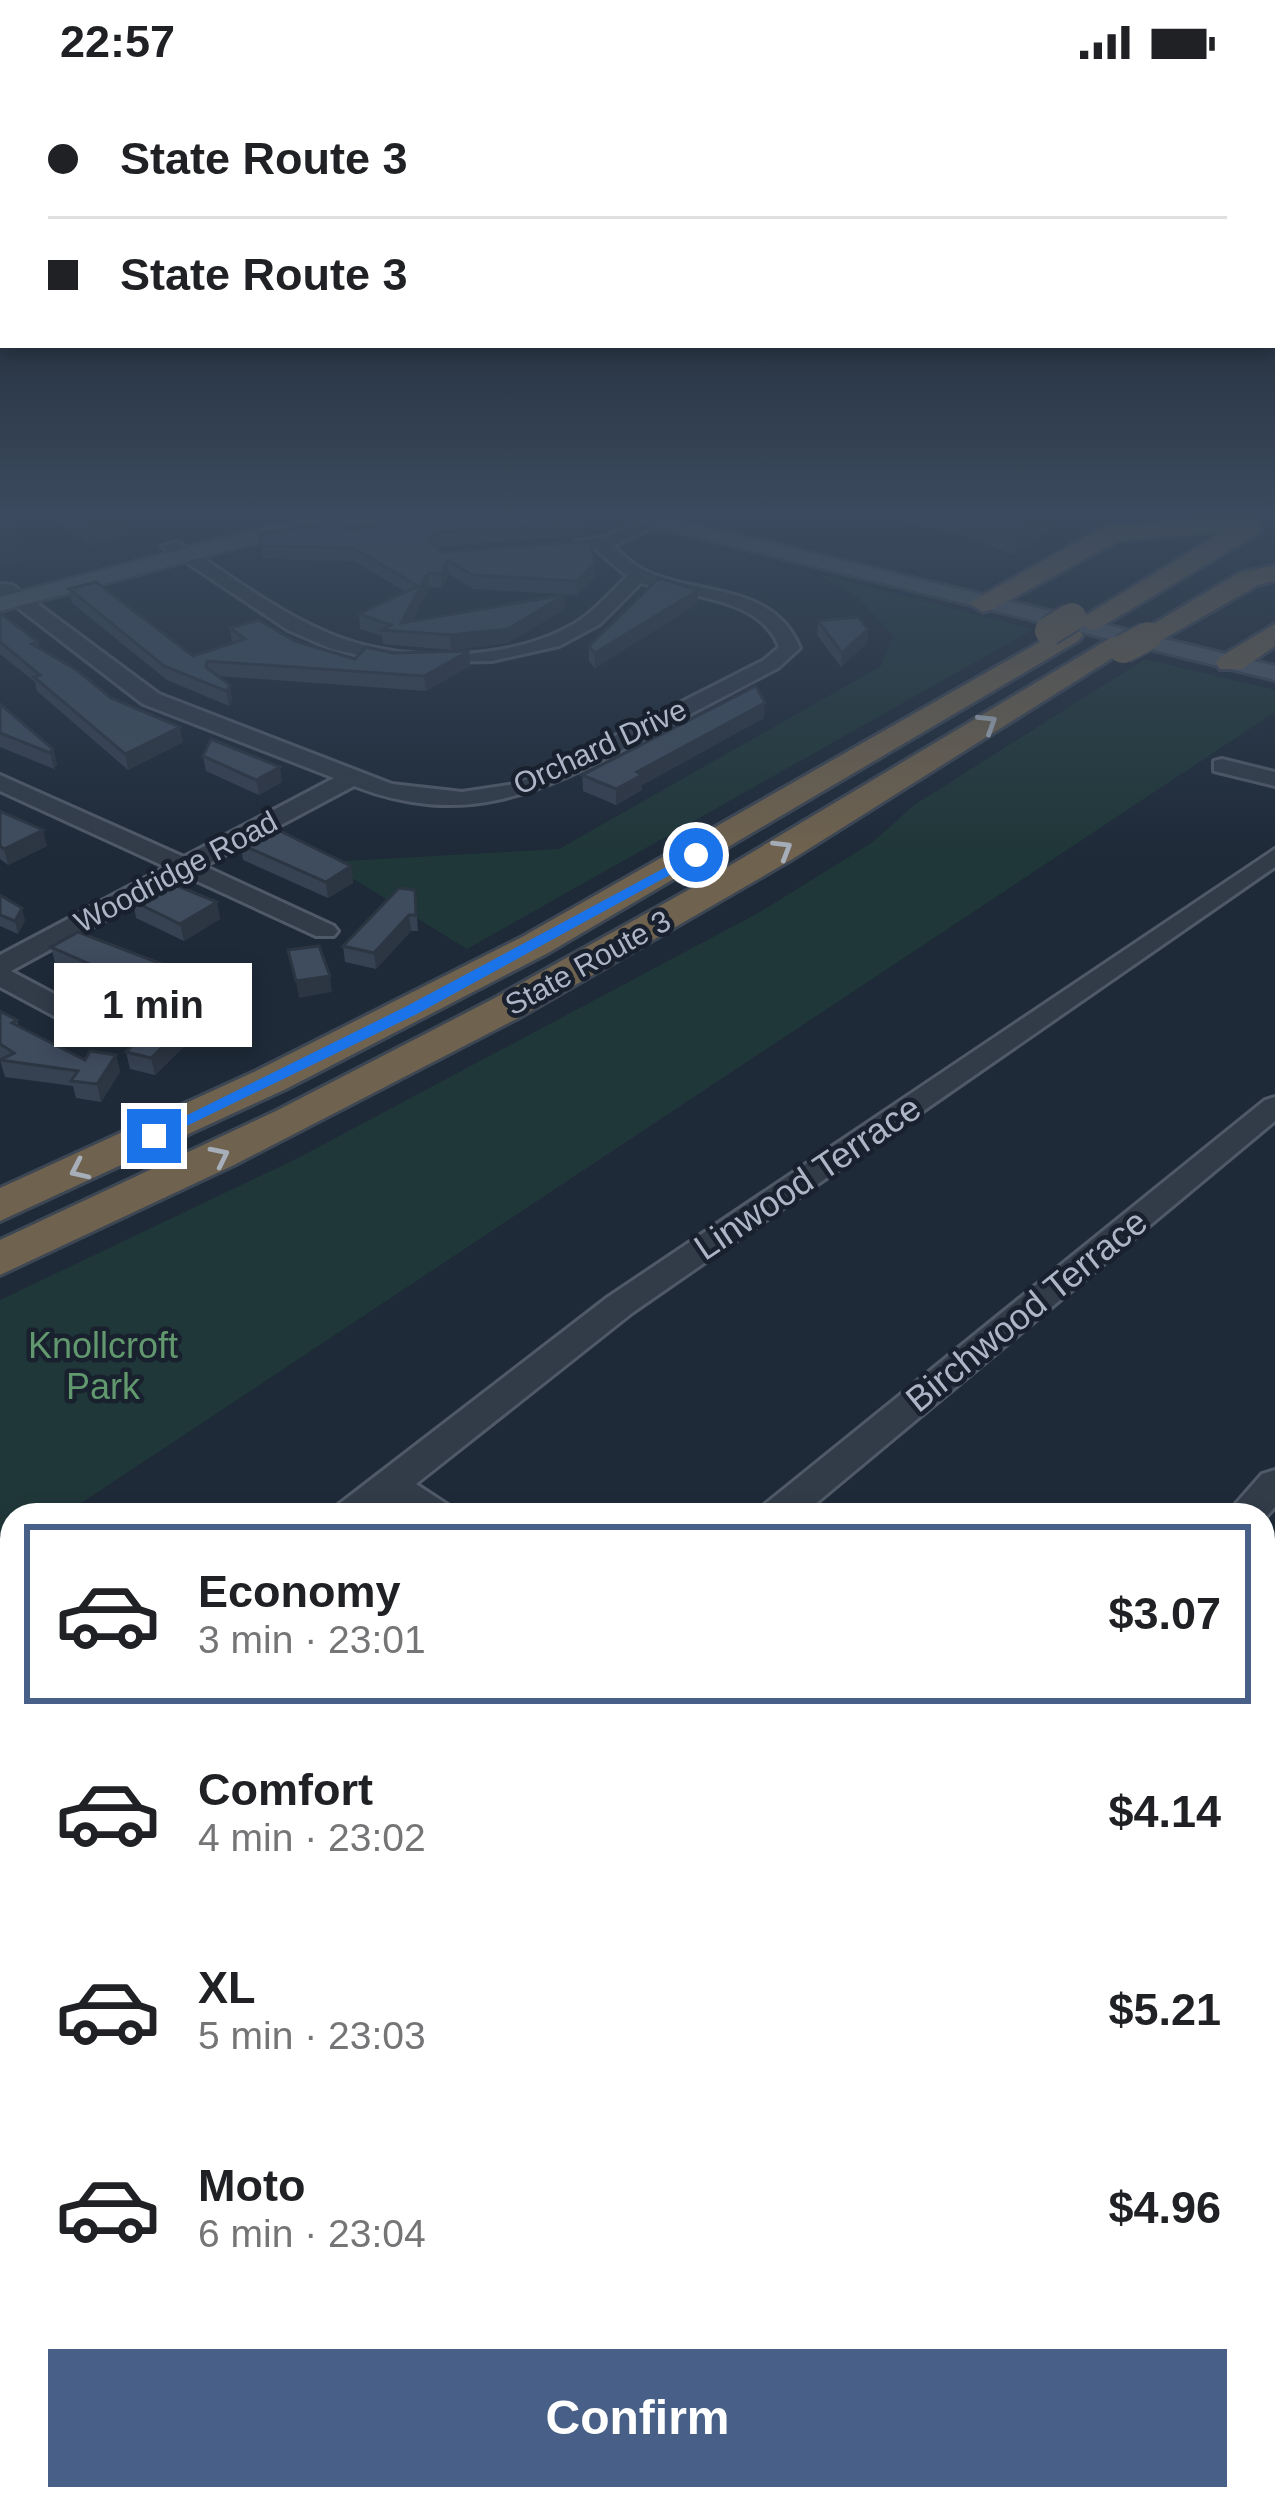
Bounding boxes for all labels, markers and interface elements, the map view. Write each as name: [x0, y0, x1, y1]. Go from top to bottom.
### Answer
text: 22:57: [60, 16, 175, 67]
text: State Route 3: [120, 133, 408, 184]
text: State Route 3: [120, 249, 408, 300]
street label: Orchard Drive: [508, 692, 691, 801]
one-way arrow: [975, 715, 997, 737]
street label: Woodridge Road: [69, 804, 283, 939]
route start: [669, 828, 723, 882]
one-way arrow: [770, 840, 792, 863]
street label: State Route 3: [500, 904, 676, 1021]
callout: 1 min: [55, 962, 253, 1046]
text: 1 min: [102, 983, 204, 1026]
street label: Linwood Terrace: [687, 1087, 928, 1268]
route end: [127, 1109, 181, 1163]
one-way arrow: [208, 1146, 229, 1170]
one-way arrow: [70, 1156, 91, 1179]
street label: Birchwood Terrace: [898, 1201, 1155, 1420]
park label: Knollcroft Park: [28, 1325, 178, 1407]
icon: car: [54, 1560, 162, 1668]
text: Economy: [198, 1566, 401, 1617]
text: $3.07: [1108, 1588, 1221, 1639]
text: 3 min · 23:01: [198, 1618, 426, 1661]
icon: car: [54, 1758, 162, 1866]
text: Comfort: [198, 1764, 373, 1815]
text: $4.14: [1108, 1786, 1221, 1837]
text: 4 min · 23:02: [198, 1816, 426, 1859]
icon: car: [54, 1956, 162, 2064]
text: XL: [198, 1962, 256, 2013]
text: $5.21: [1108, 1984, 1221, 2035]
text: 5 min · 23:03: [198, 2014, 426, 2057]
icon: car: [54, 2154, 162, 2262]
text: Moto: [198, 2160, 305, 2211]
text: $4.96: [1108, 2182, 1221, 2233]
text: 6 min · 23:04: [198, 2212, 426, 2255]
button: Confirm: [48, 2349, 1227, 2487]

